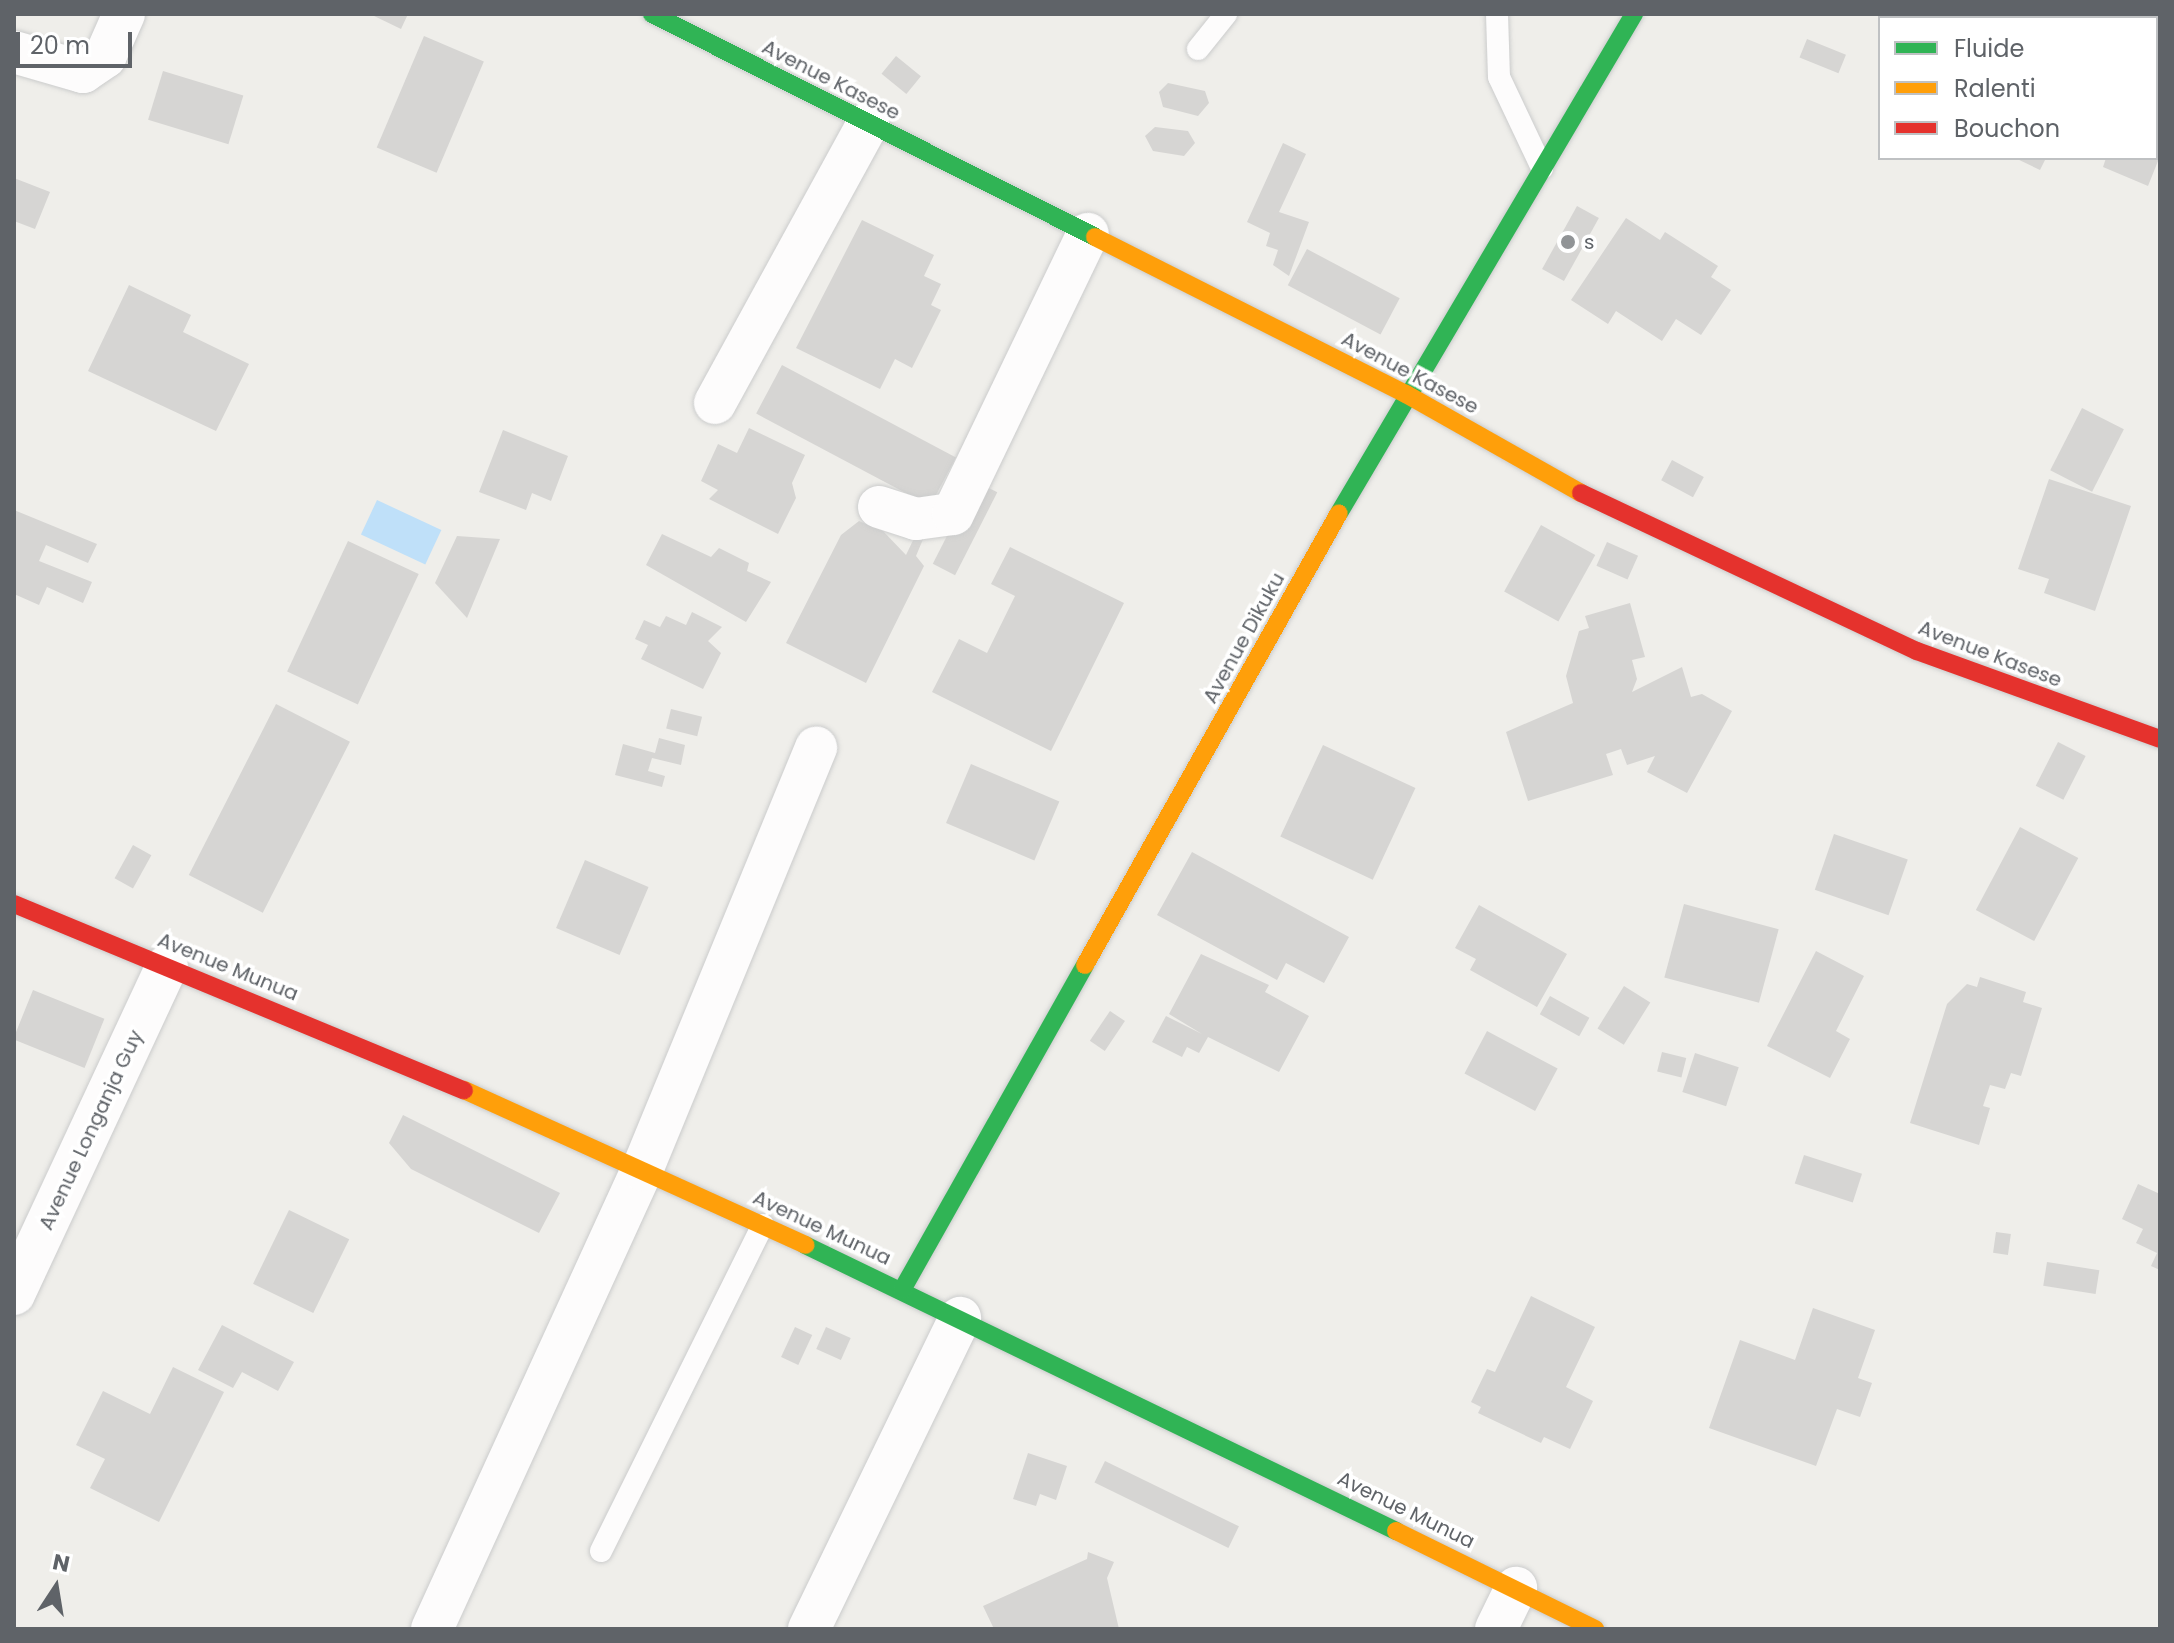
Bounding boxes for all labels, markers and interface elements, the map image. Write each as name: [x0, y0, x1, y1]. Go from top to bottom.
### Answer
scale bar: [20, 16, 136, 66]
legend: [1878, 16, 2158, 160]
text: 20 m: [30, 29, 90, 62]
text: Fluide: [1954, 32, 2024, 65]
street label: Avenue Kasese: [758, 35, 904, 125]
text: Ralenti: [1954, 72, 2036, 105]
text: Bouchon: [1954, 112, 2060, 145]
place label: s: [1584, 230, 1594, 254]
marker: s: [1559, 233, 1577, 251]
street label: Avenue Kasese: [1337, 327, 1483, 419]
street label: Avenue Dikuku: [1198, 568, 1290, 708]
street label: Avenue Kasese: [1915, 616, 2065, 692]
street label: Avenue Munua: [154, 928, 302, 1006]
street label: Avenue Longanja Guy: [34, 1026, 148, 1234]
street label: Avenue Munua: [749, 1186, 895, 1270]
street label: Avenue Munua: [1334, 1466, 1478, 1554]
text: N: [50, 1546, 72, 1580]
north arrow: [16, 1547, 96, 1627]

